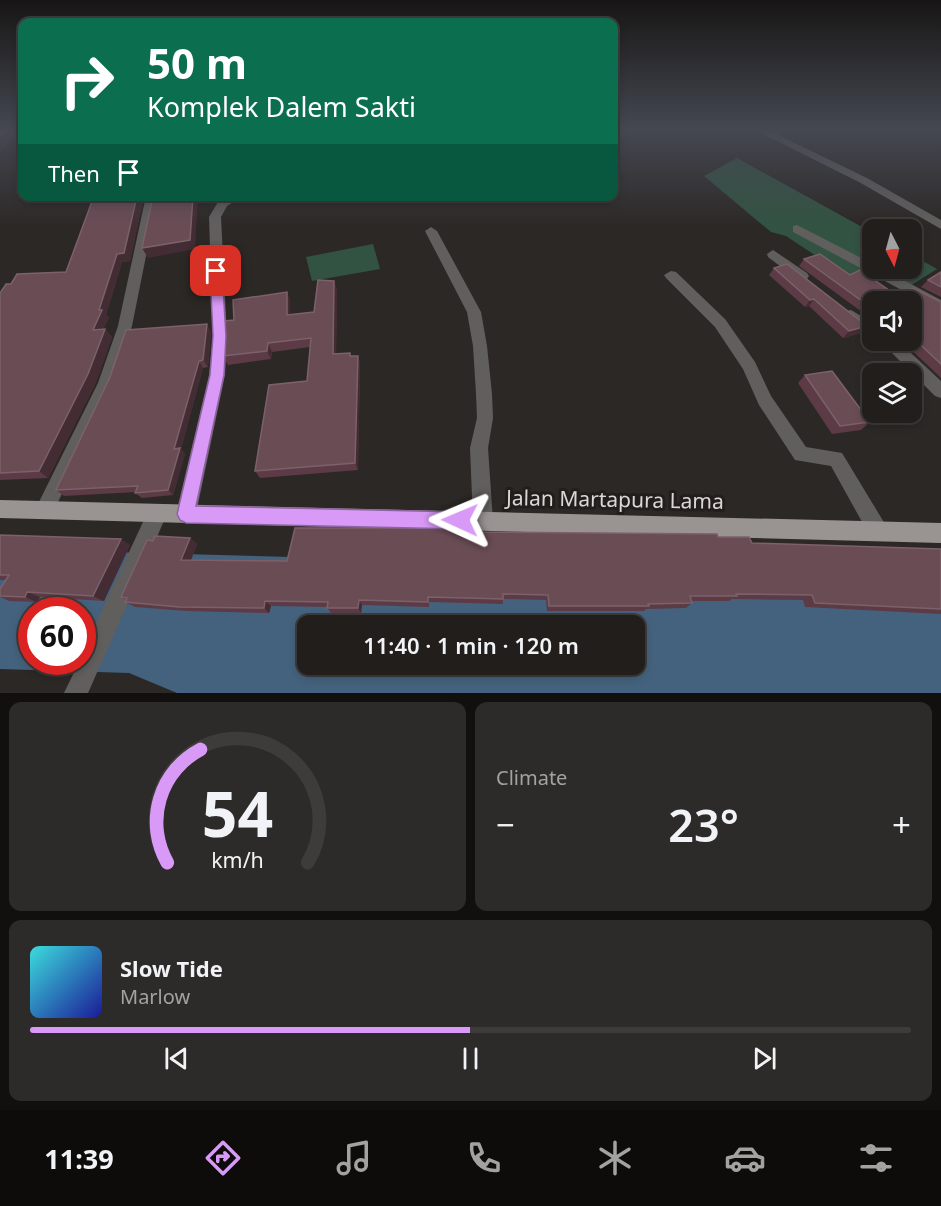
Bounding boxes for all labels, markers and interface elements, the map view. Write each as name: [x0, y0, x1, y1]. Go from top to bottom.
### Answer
text: 50 m: [147, 34, 247, 91]
icon: right: [48, 42, 126, 120]
text: Komplek Dalem Sakti: [147, 88, 416, 125]
icon: arrive: [112, 156, 145, 189]
text: Then: [48, 158, 100, 188]
north arrow: [862, 219, 922, 279]
map controls: [862, 219, 922, 423]
pin: [190, 245, 241, 296]
icon: arrive: [199, 254, 232, 287]
button: sound: [862, 291, 922, 351]
button: layers: [862, 363, 922, 423]
street label: Jalan Martapura Lama: [504, 483, 724, 515]
position arrow: [428, 488, 492, 552]
speed limit sign: 60: [18, 597, 96, 675]
text: 11:40 · 1 min · 120 m: [363, 630, 579, 660]
text: Climate: [496, 764, 567, 791]
text: 54: [202, 770, 273, 855]
text: 23°: [668, 794, 739, 855]
text: −: [496, 802, 515, 847]
text: +: [892, 802, 911, 847]
text: km/h: [211, 846, 264, 875]
text: Slow Tide: [120, 953, 223, 983]
text: Marlow: [120, 983, 190, 1010]
icon: previous: [160, 1042, 193, 1075]
icon: pause: [454, 1042, 487, 1075]
icon: next: [748, 1042, 781, 1075]
icon: directions: [202, 1137, 244, 1179]
icon: music: [333, 1137, 375, 1179]
icon: phone: [463, 1137, 505, 1179]
icon: climate: [594, 1137, 636, 1179]
icon: car: [724, 1137, 766, 1179]
icon: filters: [855, 1137, 897, 1179]
text: 11:39: [44, 1140, 114, 1177]

